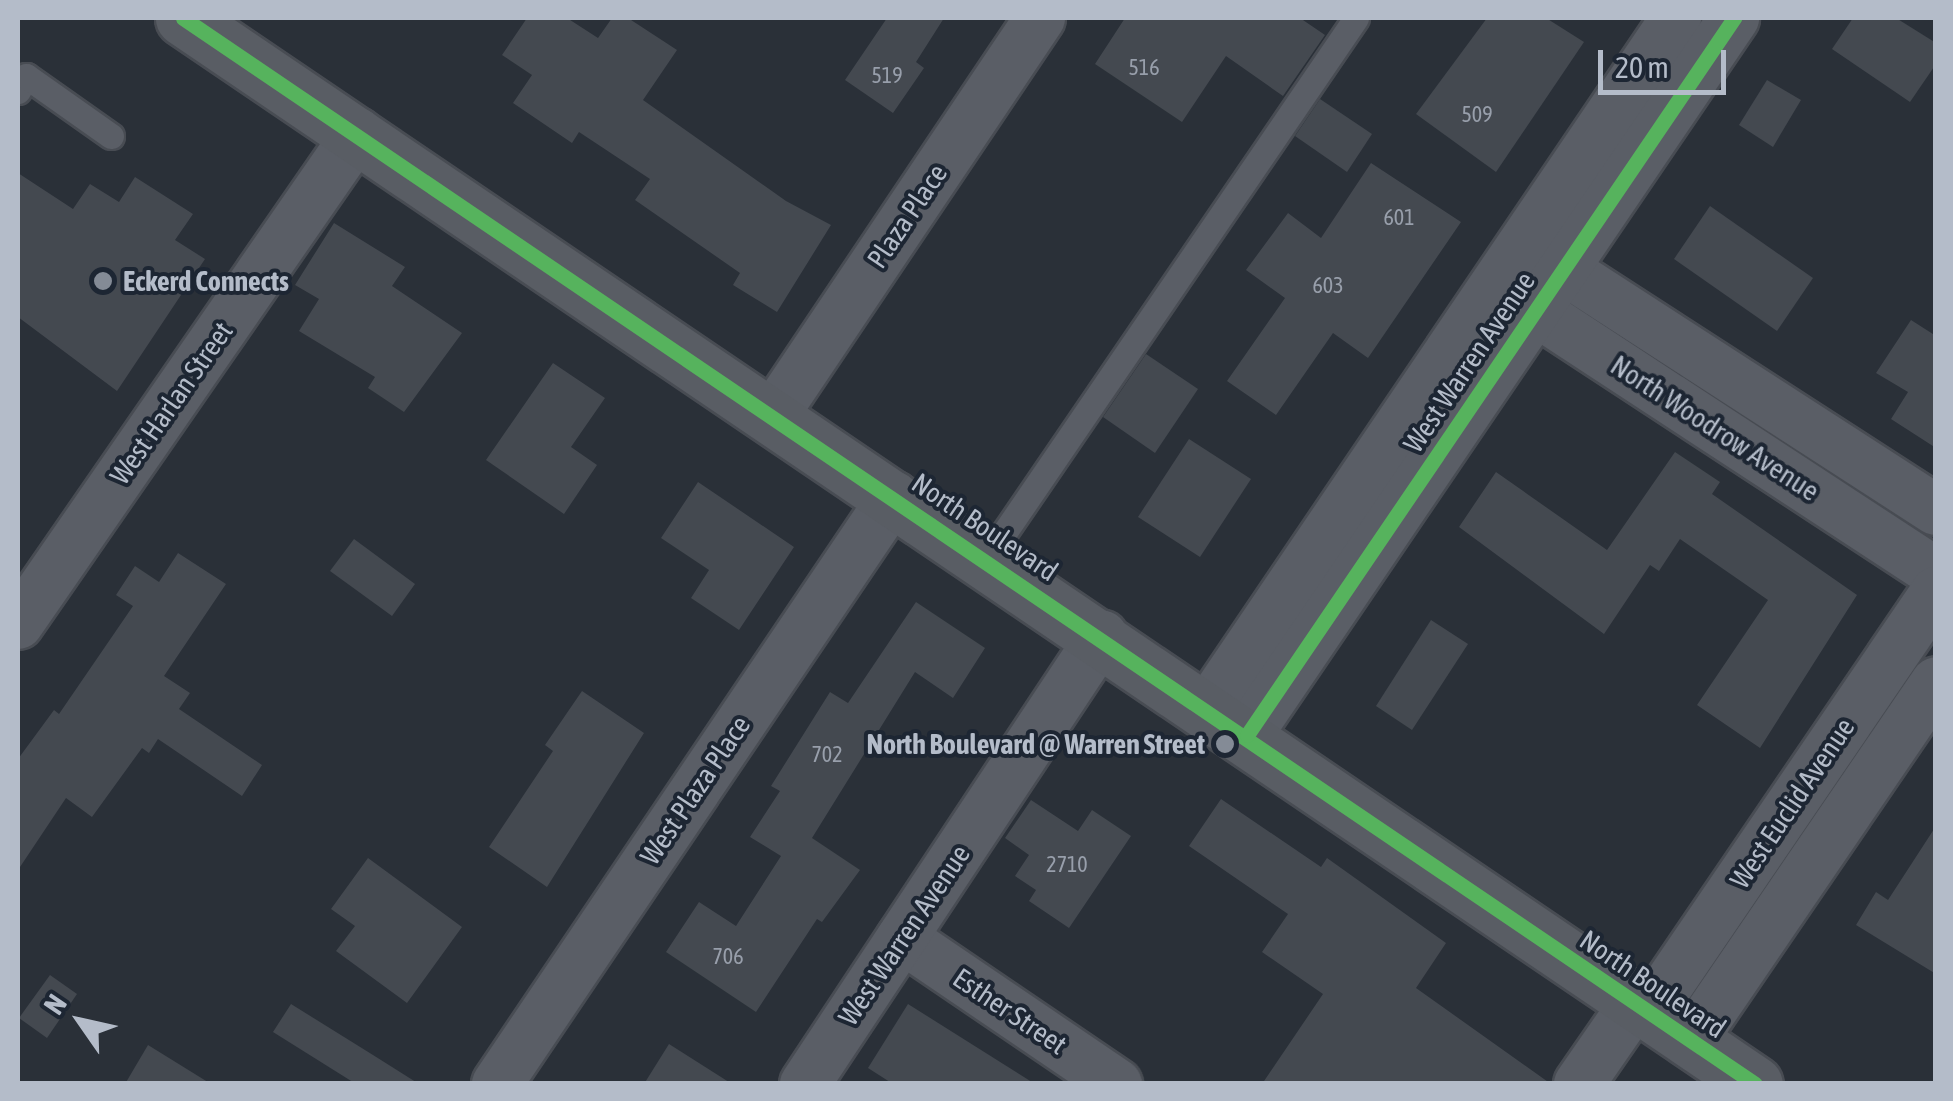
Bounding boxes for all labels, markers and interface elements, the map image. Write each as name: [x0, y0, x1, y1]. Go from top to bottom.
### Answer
scale bar: [1603, 30, 1730, 92]
text: 20 m: [1615, 50, 1669, 84]
house number: 516: [1128, 55, 1160, 81]
house number: 519: [871, 63, 903, 89]
house number: 509: [1461, 102, 1493, 128]
street label: Plaza Place: [860, 158, 954, 274]
house number: 601: [1383, 205, 1415, 231]
place label: Eckerd Connects: [123, 264, 289, 298]
street label: West Warren Avenue: [1396, 265, 1542, 459]
marker: Eckerd Connects: [92, 270, 114, 292]
house number: 603: [1312, 273, 1344, 299]
street label: West Harlan Street: [103, 315, 239, 491]
street label: North Woodrow Avenue: [1605, 348, 1825, 508]
street label: North Boulevard: [906, 466, 1064, 588]
street label: West Plaza Place: [633, 709, 757, 871]
street label: West Euclid Avenue: [1723, 711, 1861, 895]
place label: North Boulevard @ Warren Street: [866, 727, 1205, 761]
marker: North Boulevard @ Warren Street: [1214, 733, 1236, 755]
house number: 702: [811, 742, 843, 768]
street label: West Warren Avenue: [831, 838, 977, 1032]
house number: 2710: [1046, 852, 1088, 878]
street label: North Boulevard: [1574, 923, 1732, 1045]
house number: 706: [712, 944, 744, 970]
street label: Esther Street: [947, 961, 1073, 1061]
north arrow: [30, 971, 130, 1071]
text: N: [37, 988, 73, 1020]

